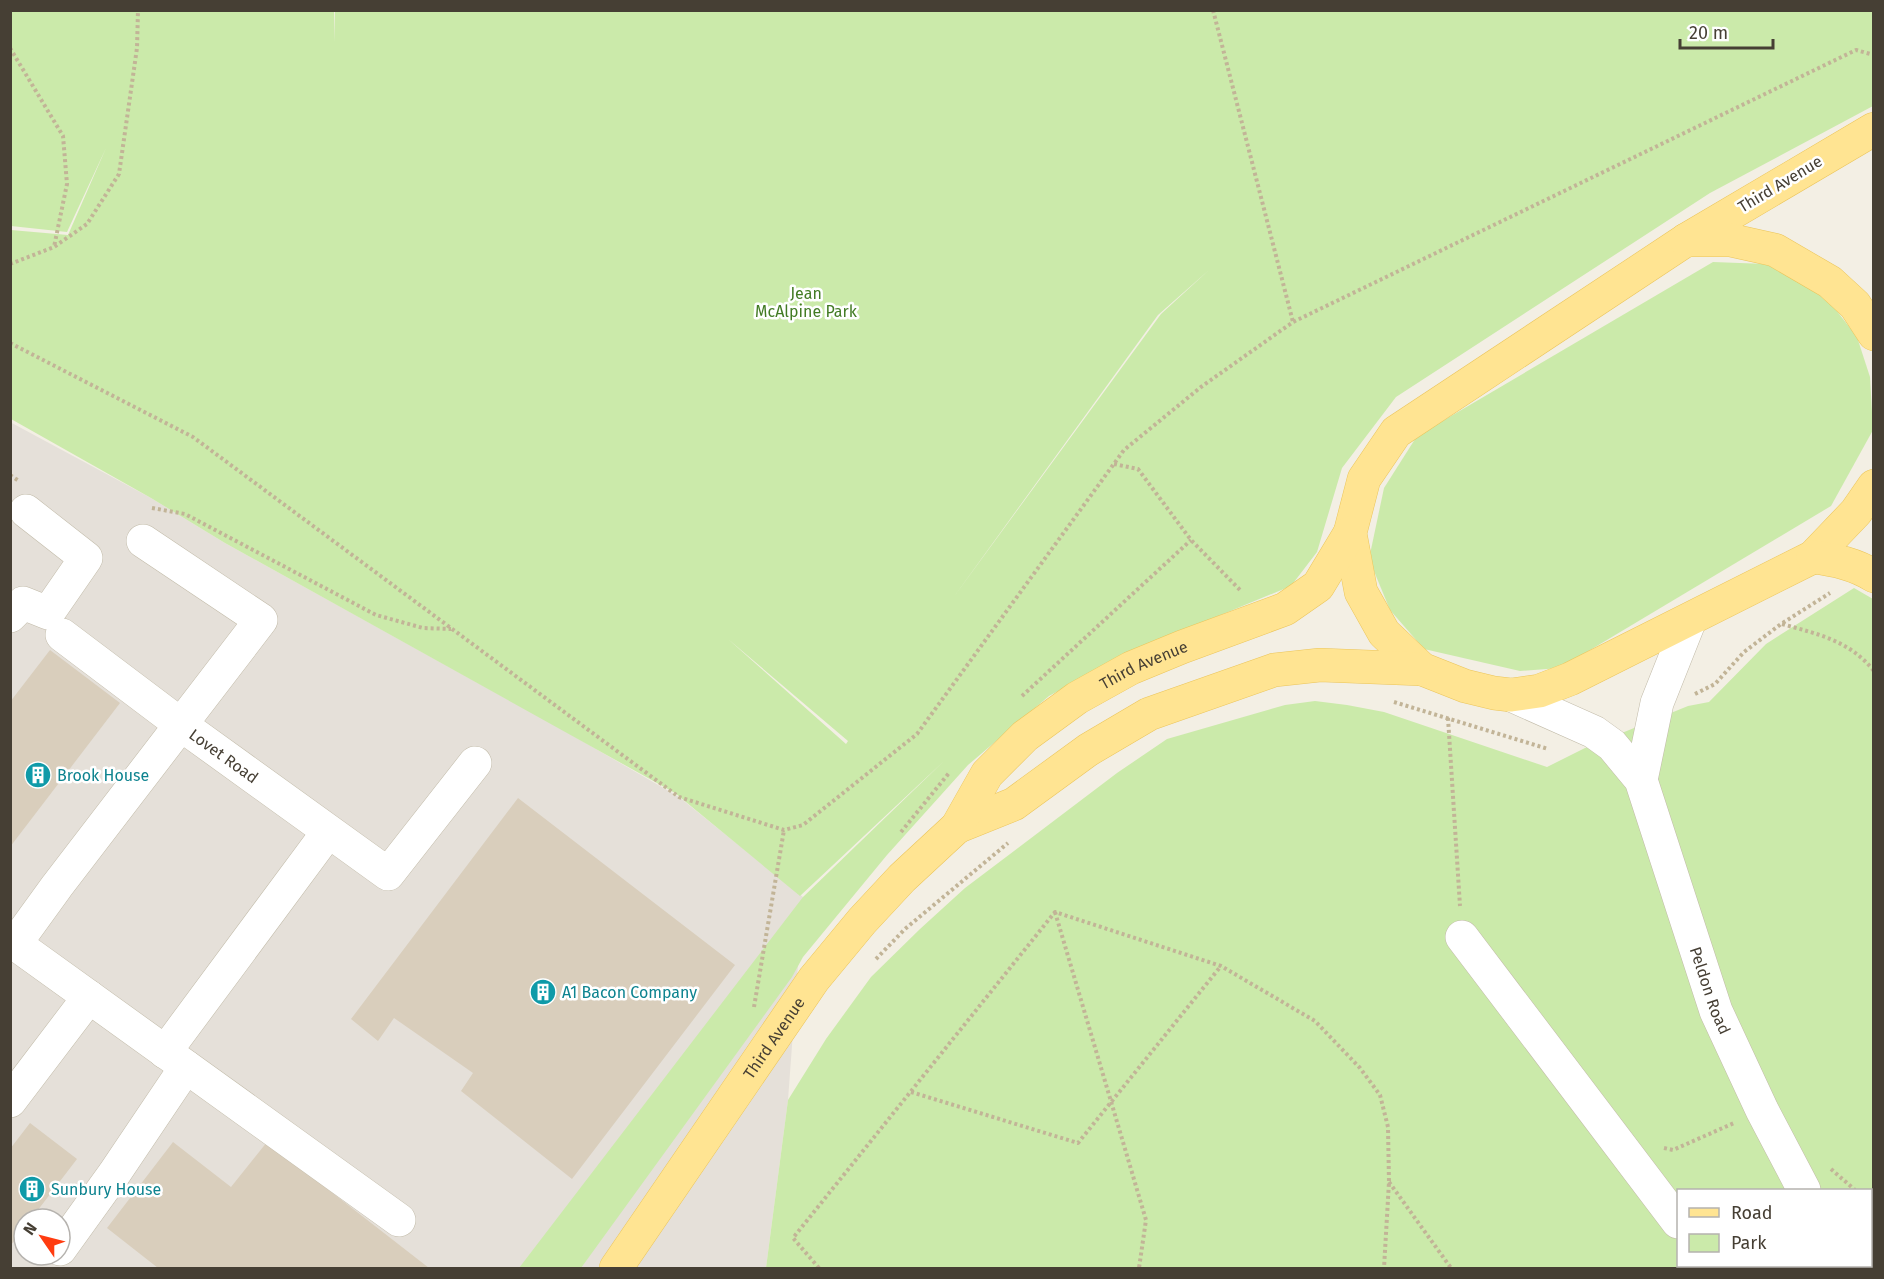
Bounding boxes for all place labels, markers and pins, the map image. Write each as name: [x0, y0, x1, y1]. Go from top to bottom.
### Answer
building icon: Brook House: [23, 760, 53, 790]
place label: Brook House: [57, 766, 149, 785]
building icon: A1 Bacon Company: [528, 977, 558, 1007]
place label: A1 Bacon Company: [562, 983, 697, 1002]
building icon: Sunbury House: [17, 1174, 47, 1204]
place label: Sunbury House: [51, 1180, 161, 1199]

